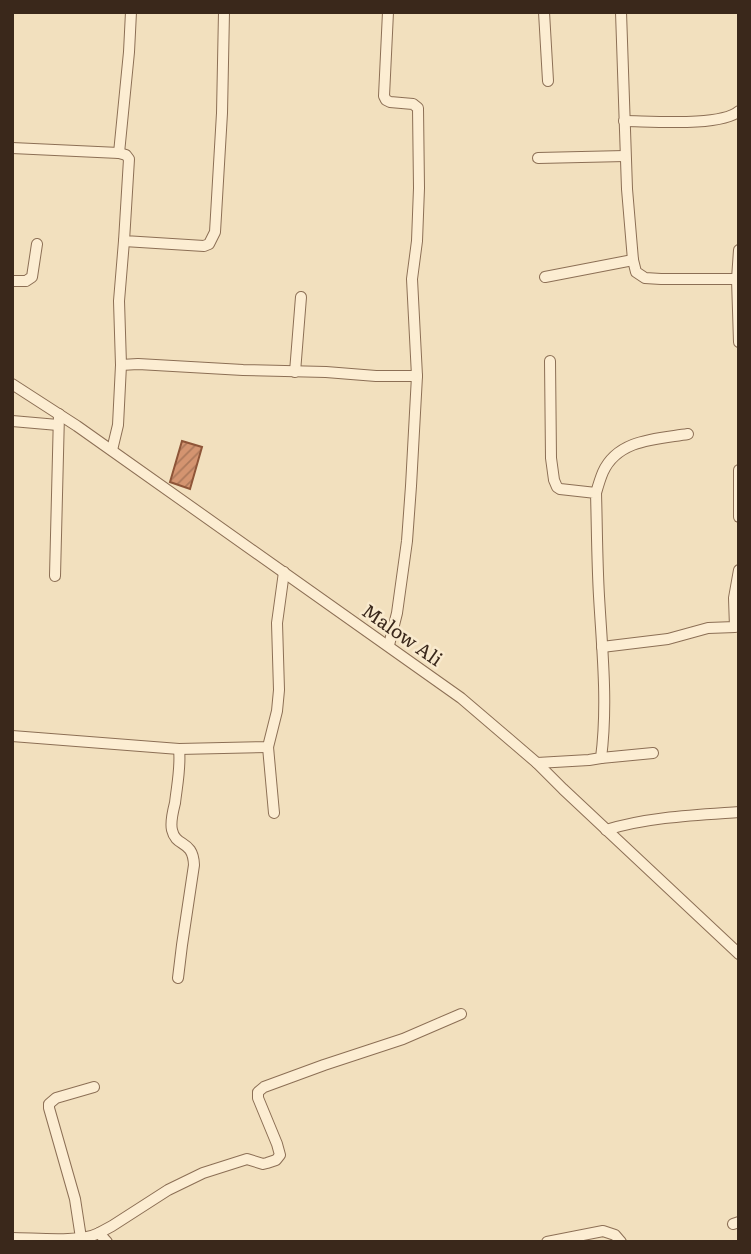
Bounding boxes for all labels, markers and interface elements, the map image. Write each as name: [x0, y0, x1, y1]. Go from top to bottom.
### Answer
street label: Malow Ali: [357, 596, 449, 672]

